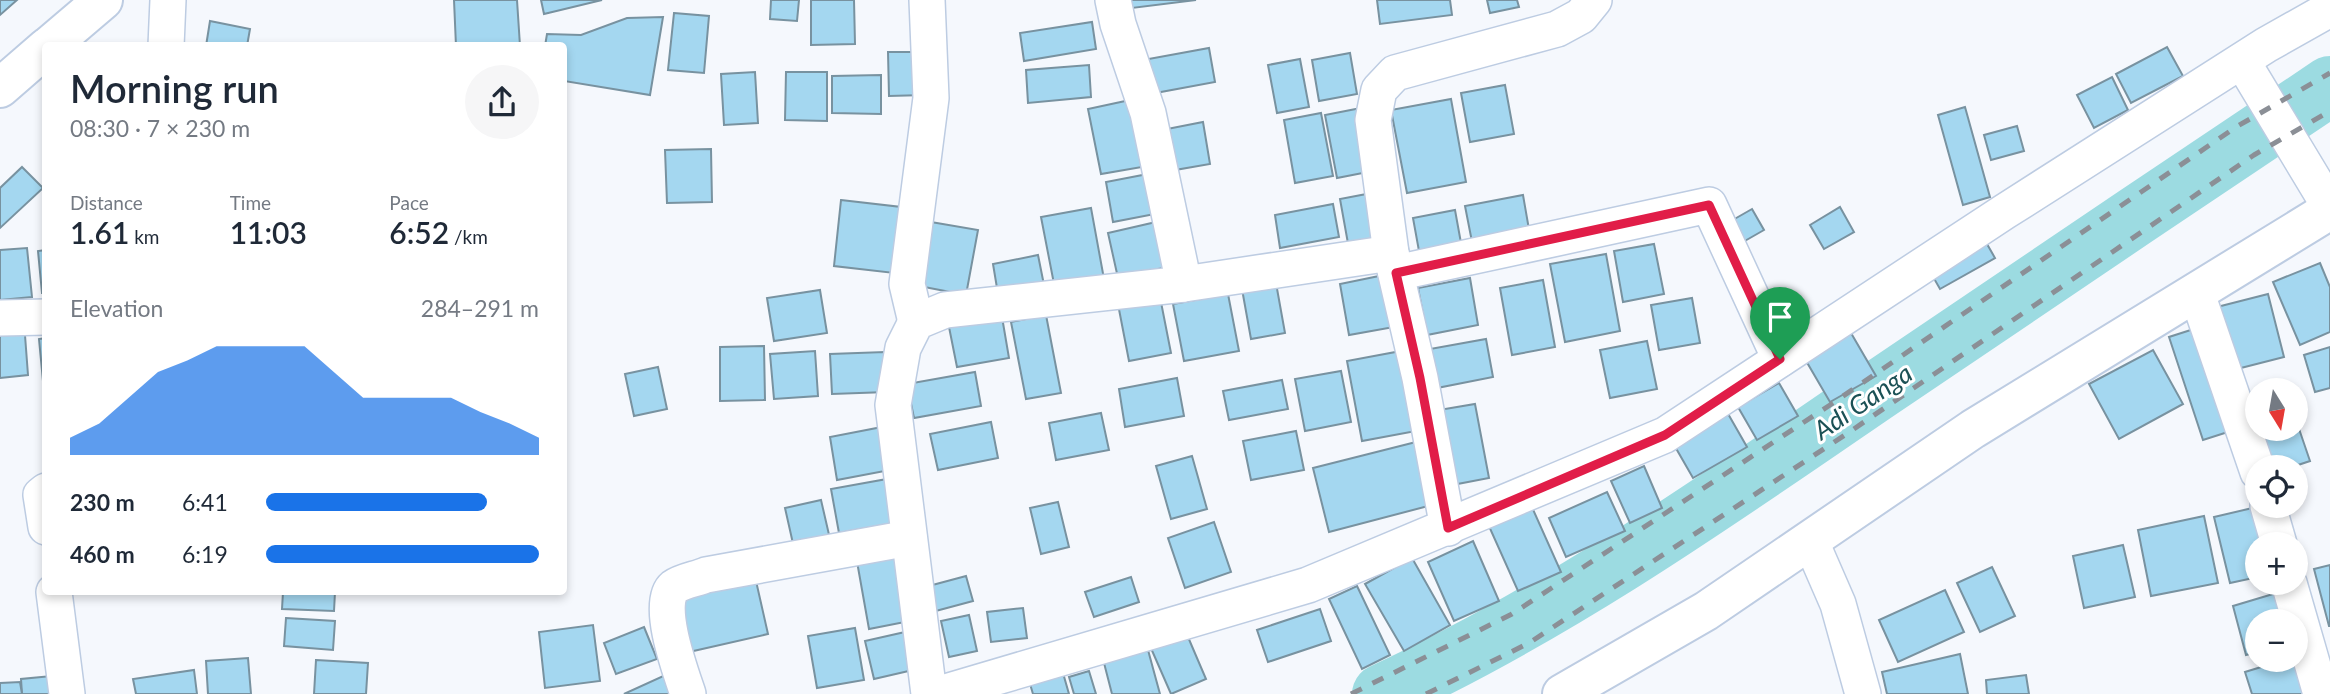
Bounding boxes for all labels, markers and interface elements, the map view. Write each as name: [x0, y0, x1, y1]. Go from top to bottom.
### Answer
text: Morning run: [70, 65, 279, 111]
button: share: [465, 65, 539, 139]
text: 08:30 · 7 × 230 m: [70, 114, 250, 142]
text: Distance: [70, 191, 143, 214]
text: Time: [230, 191, 271, 214]
text: Pace: [389, 191, 429, 214]
text: 1.61: [70, 214, 129, 250]
text: 11:03: [230, 214, 307, 250]
text: 6:52: [389, 214, 449, 250]
text: km: [129, 225, 159, 248]
text: /km: [449, 225, 488, 248]
pin: [1750, 287, 1810, 359]
text: Elevation: [70, 294, 163, 322]
text: 284–291 m: [421, 294, 539, 322]
icon: arrive: [1761, 298, 1799, 336]
water label: Adi Ganga: [1806, 357, 1918, 446]
north arrow: [2245, 378, 2308, 441]
map controls: [2245, 378, 2308, 672]
button: locate: [2245, 455, 2308, 518]
text: 230 m: [70, 488, 135, 516]
text: 6:41: [182, 488, 228, 516]
button: +: [2245, 532, 2308, 595]
text: 460 m: [70, 540, 135, 568]
text: 6:19: [182, 540, 228, 568]
button: −: [2245, 609, 2308, 672]

